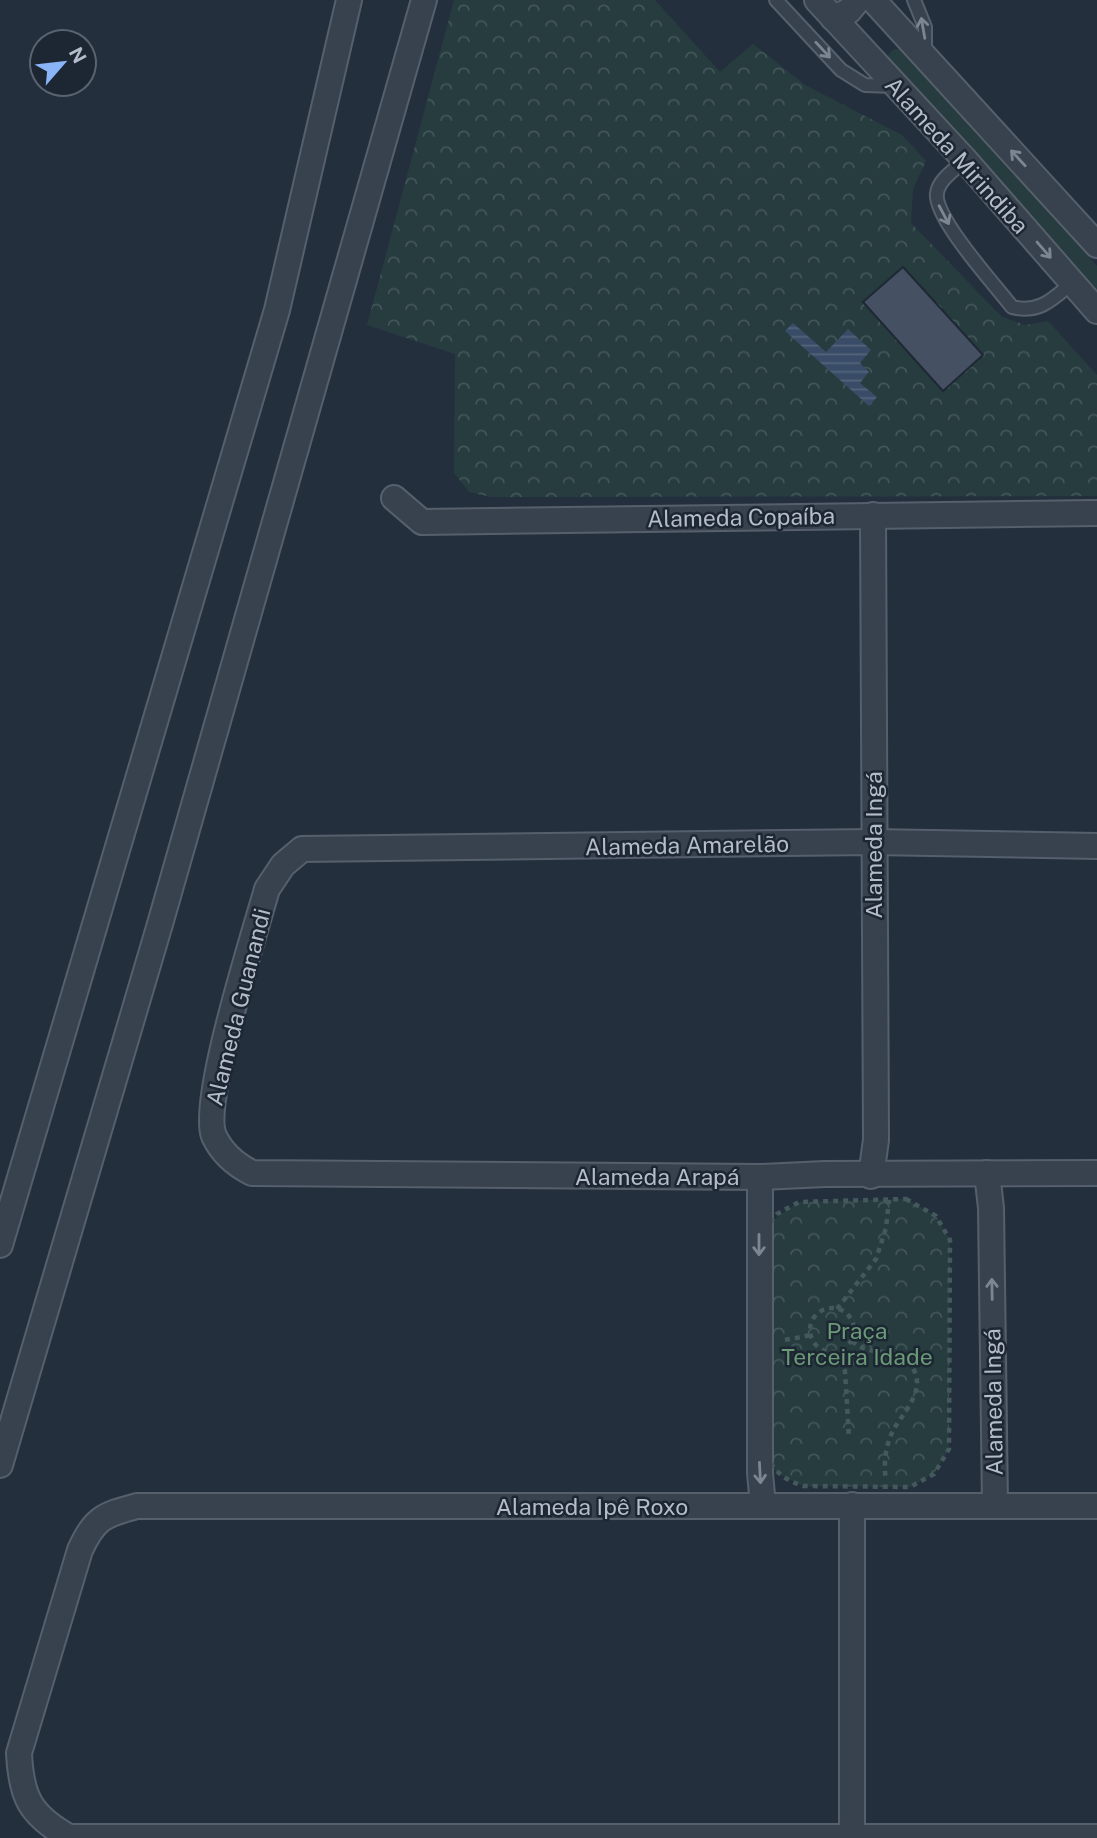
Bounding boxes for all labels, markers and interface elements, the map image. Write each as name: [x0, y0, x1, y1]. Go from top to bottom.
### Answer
one-way arrow: [916, 18, 929, 40]
north arrow: [28, 28, 98, 98]
one-way arrow: [815, 41, 831, 59]
text: N: [65, 43, 91, 67]
street label: Alameda Mirindiba: [880, 71, 1034, 239]
one-way arrow: [1009, 150, 1026, 167]
one-way arrow: [938, 204, 951, 225]
one-way arrow: [1036, 241, 1052, 259]
street label: Alameda Copaíba: [647, 502, 835, 532]
street label: Alameda Ingá: [860, 771, 887, 919]
street label: Alameda Amarelão: [585, 830, 789, 860]
street label: Alameda Guanandi: [200, 905, 276, 1109]
street label: Alameda Arapá: [575, 1163, 739, 1190]
one-way arrow: [752, 1234, 766, 1257]
one-way arrow: [985, 1278, 998, 1301]
park label: Praça Terceira Idade: [781, 1317, 933, 1370]
street label: Alameda Ingá: [978, 1328, 1008, 1476]
one-way arrow: [754, 1461, 767, 1484]
street label: Alameda Ipê Roxo: [496, 1493, 688, 1520]

